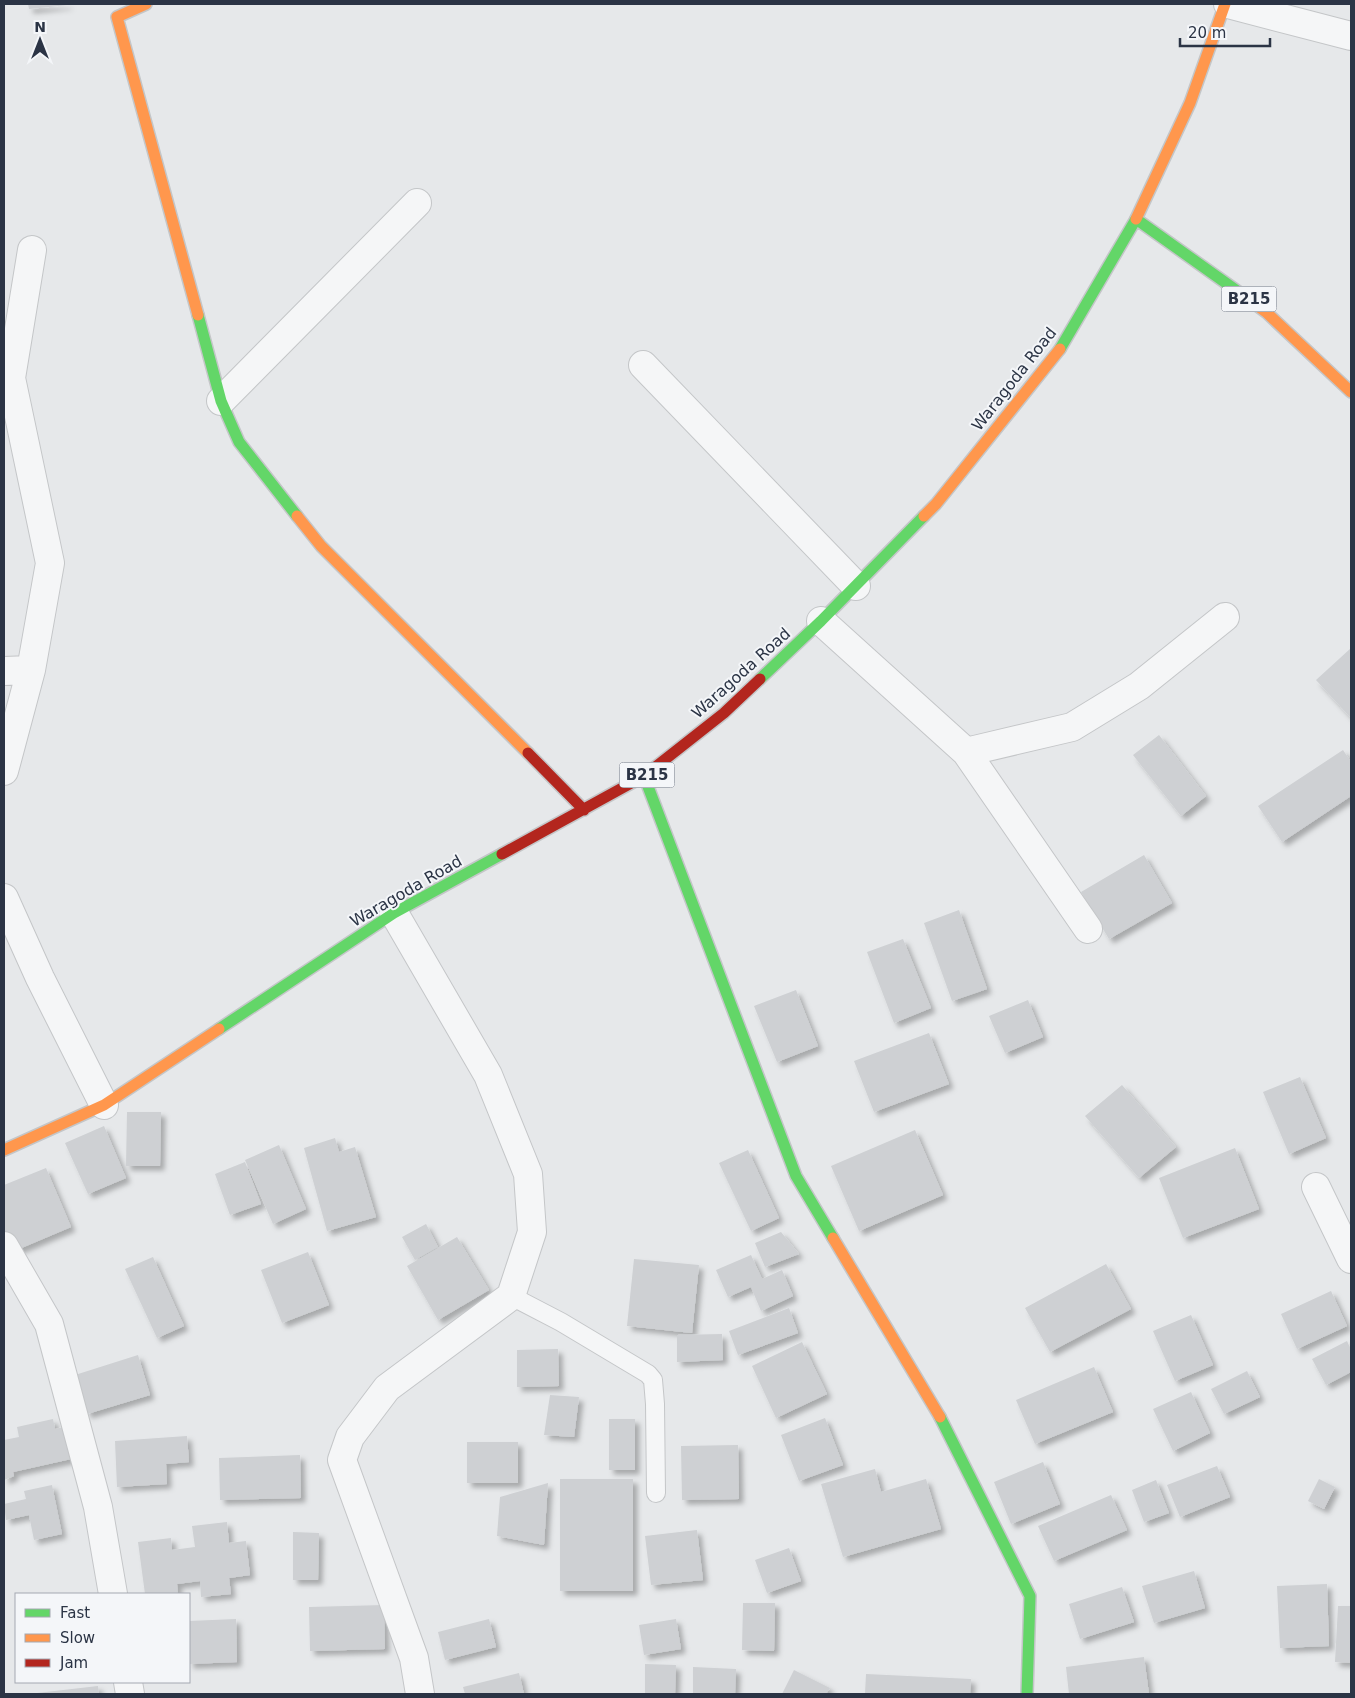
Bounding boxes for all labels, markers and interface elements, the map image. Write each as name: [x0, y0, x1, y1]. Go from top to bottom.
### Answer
north arrow: [15, 15, 65, 65]
scale bar: [1180, 15, 1270, 47]
text: N: [34, 19, 46, 35]
text: 20 m: [1188, 24, 1226, 42]
road number: B215: [1222, 286, 1276, 312]
street label: Waragoda Road: [968, 323, 1060, 435]
street label: Waragoda Road: [688, 624, 794, 722]
road number: B215: [620, 762, 674, 788]
street label: Waragoda Road: [347, 851, 465, 931]
legend: [15, 1593, 190, 1683]
text: Fast: [60, 1604, 90, 1622]
text: Slow: [60, 1629, 95, 1647]
text: Jam: [59, 1654, 88, 1672]

